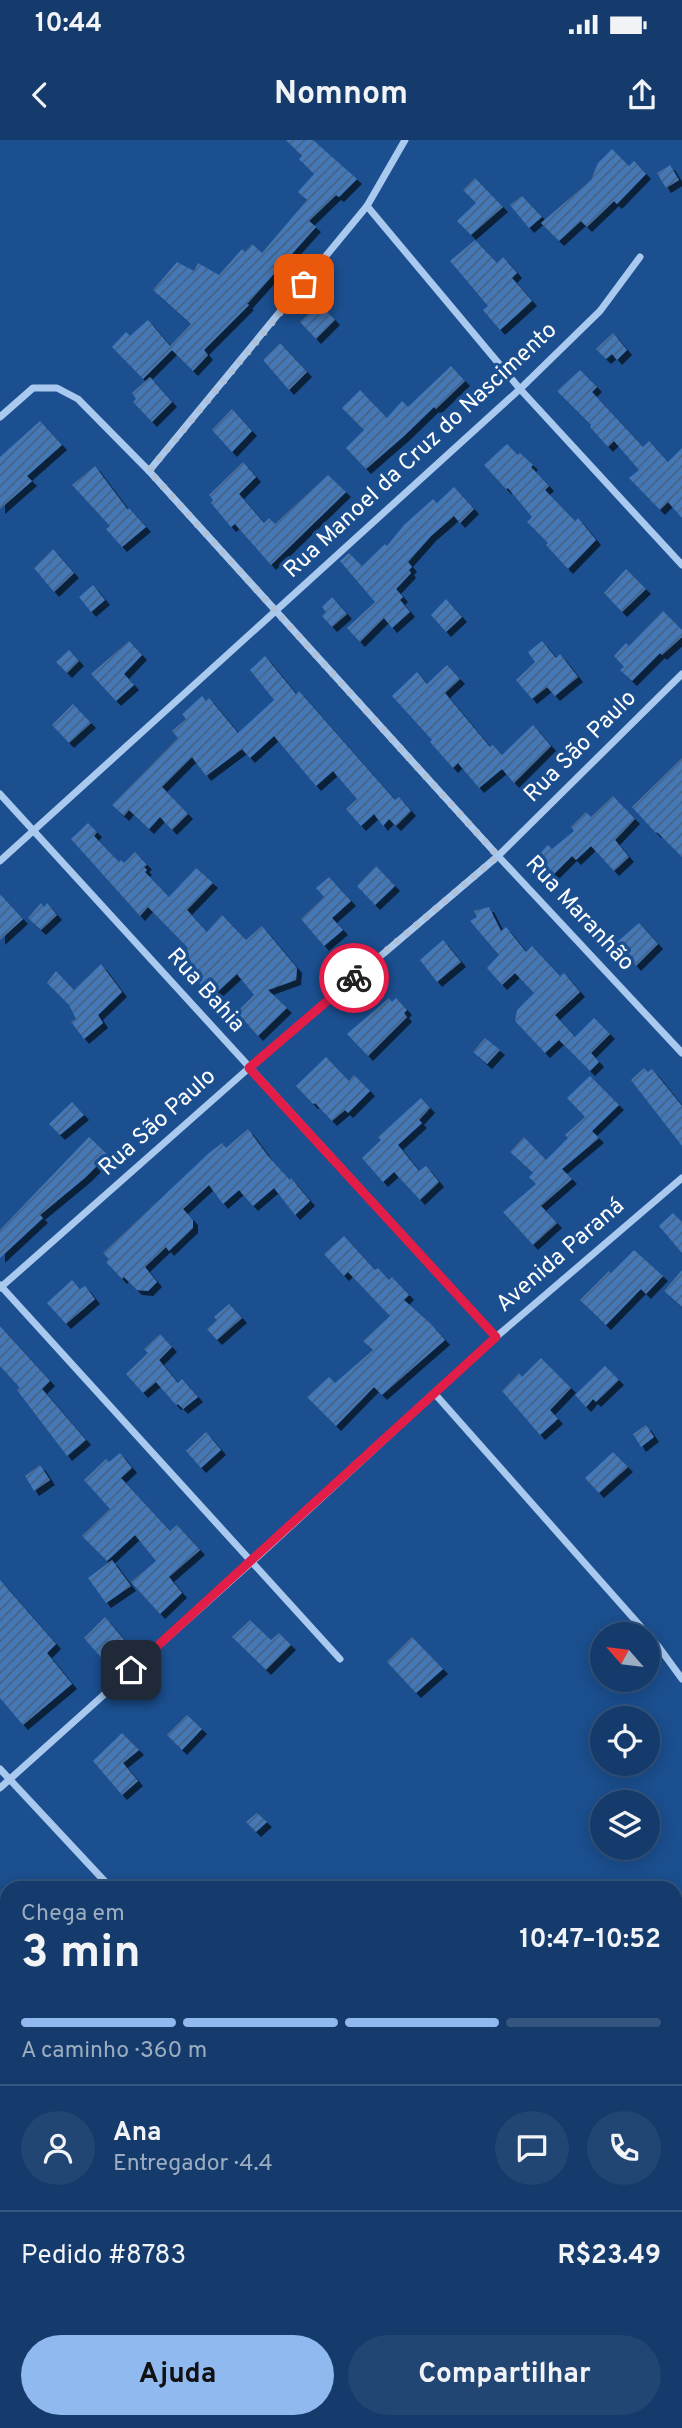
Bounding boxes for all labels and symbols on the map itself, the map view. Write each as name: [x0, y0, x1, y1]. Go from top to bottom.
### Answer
pin: [274, 254, 334, 314]
street label: Rua Manoel da Cruz do Nascimento: [278, 317, 564, 585]
street label: Rua São Paulo: [519, 685, 643, 809]
street label: Rua Maranhão: [518, 850, 640, 978]
street label: Rua Bahia: [159, 943, 251, 1039]
courier: [319, 943, 389, 1013]
street label: Rua São Paulo: [93, 1063, 223, 1183]
street label: Avenida Paraná: [491, 1192, 631, 1320]
north arrow: [590, 1622, 660, 1692]
pin: [101, 1640, 161, 1700]

